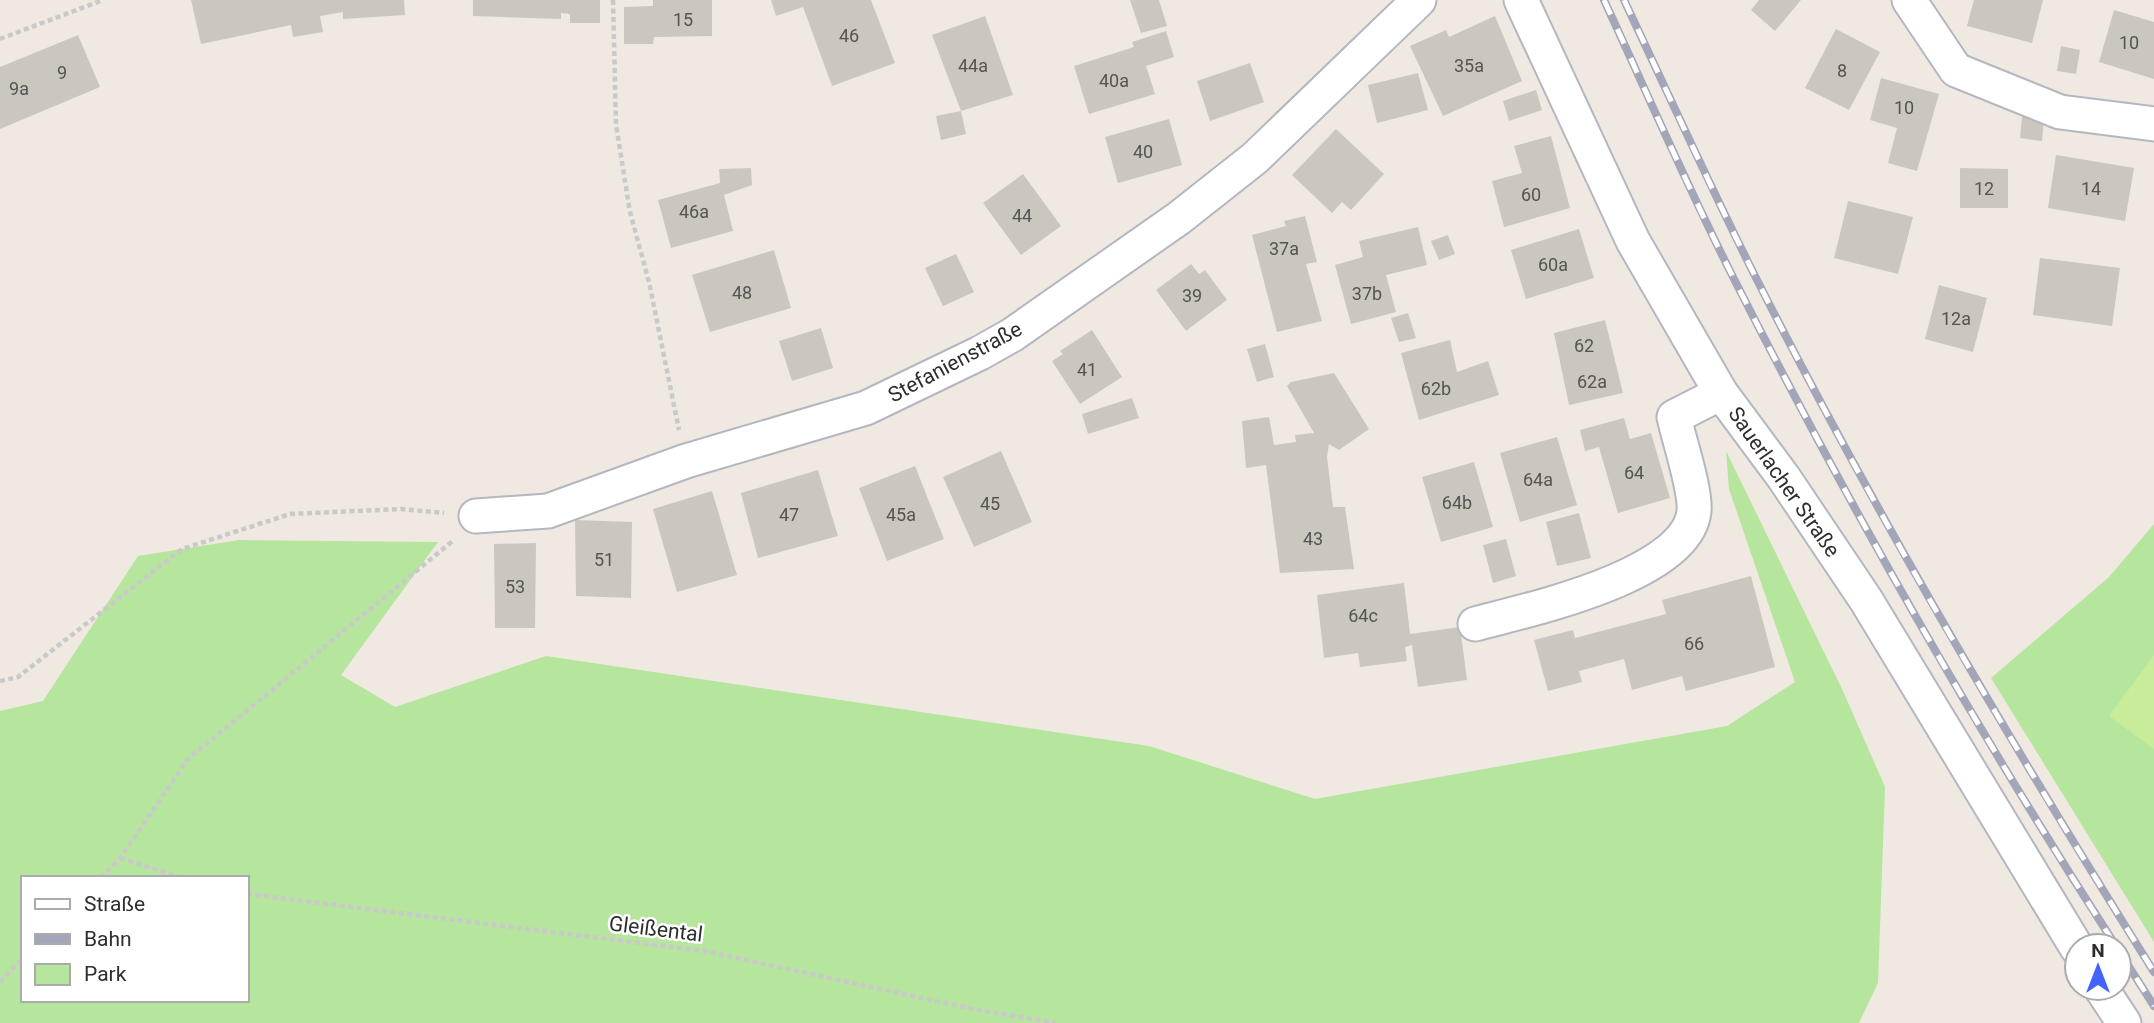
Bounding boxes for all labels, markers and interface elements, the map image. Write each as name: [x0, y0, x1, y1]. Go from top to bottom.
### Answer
house number: 15: [673, 9, 693, 30]
house number: 46: [839, 25, 859, 46]
house number: 10: [2119, 32, 2139, 53]
house number: 44a: [958, 55, 988, 76]
house number: 35a: [1454, 55, 1484, 76]
house number: 8: [1837, 60, 1847, 81]
house number: 9: [57, 62, 67, 83]
house number: 40a: [1099, 70, 1129, 91]
house number: 9a: [9, 78, 29, 99]
house number: 10: [1894, 97, 1914, 118]
house number: 40: [1133, 141, 1153, 162]
house number: 12: [1974, 178, 1994, 199]
house number: 14: [2081, 178, 2101, 199]
house number: 60: [1521, 184, 1541, 205]
house number: 46a: [679, 201, 709, 222]
house number: 44: [1012, 205, 1032, 226]
house number: 37a: [1269, 238, 1299, 259]
house number: 60a: [1538, 254, 1568, 275]
house number: 48: [732, 282, 752, 303]
house number: 37b: [1352, 283, 1382, 304]
house number: 39: [1182, 285, 1202, 306]
house number: 12a: [1941, 308, 1971, 329]
street label: Stefanienstraße: [884, 317, 1026, 407]
house number: 62: [1574, 335, 1594, 356]
house number: 41: [1077, 359, 1097, 380]
house number: 62a: [1577, 371, 1607, 392]
house number: 62b: [1421, 378, 1451, 399]
street label: Sauerlacher Straße: [1723, 402, 1845, 562]
house number: 64: [1624, 462, 1644, 483]
house number: 64a: [1523, 469, 1553, 490]
house number: 64b: [1442, 492, 1472, 513]
house number: 45: [980, 493, 1000, 514]
house number: 47: [779, 504, 799, 525]
house number: 45a: [886, 504, 916, 525]
house number: 43: [1303, 528, 1323, 549]
house number: 51: [594, 549, 614, 570]
house number: 53: [505, 576, 525, 597]
house number: 64c: [1348, 605, 1378, 626]
house number: 66: [1684, 633, 1704, 654]
legend: [21, 876, 248, 1002]
text: Straße: [84, 892, 145, 916]
street label: Gleißental: [608, 911, 704, 947]
text: Bahn: [84, 927, 132, 951]
north arrow: [2063, 932, 2133, 1002]
text: N: [2091, 939, 2105, 962]
text: Park: [84, 962, 127, 986]

